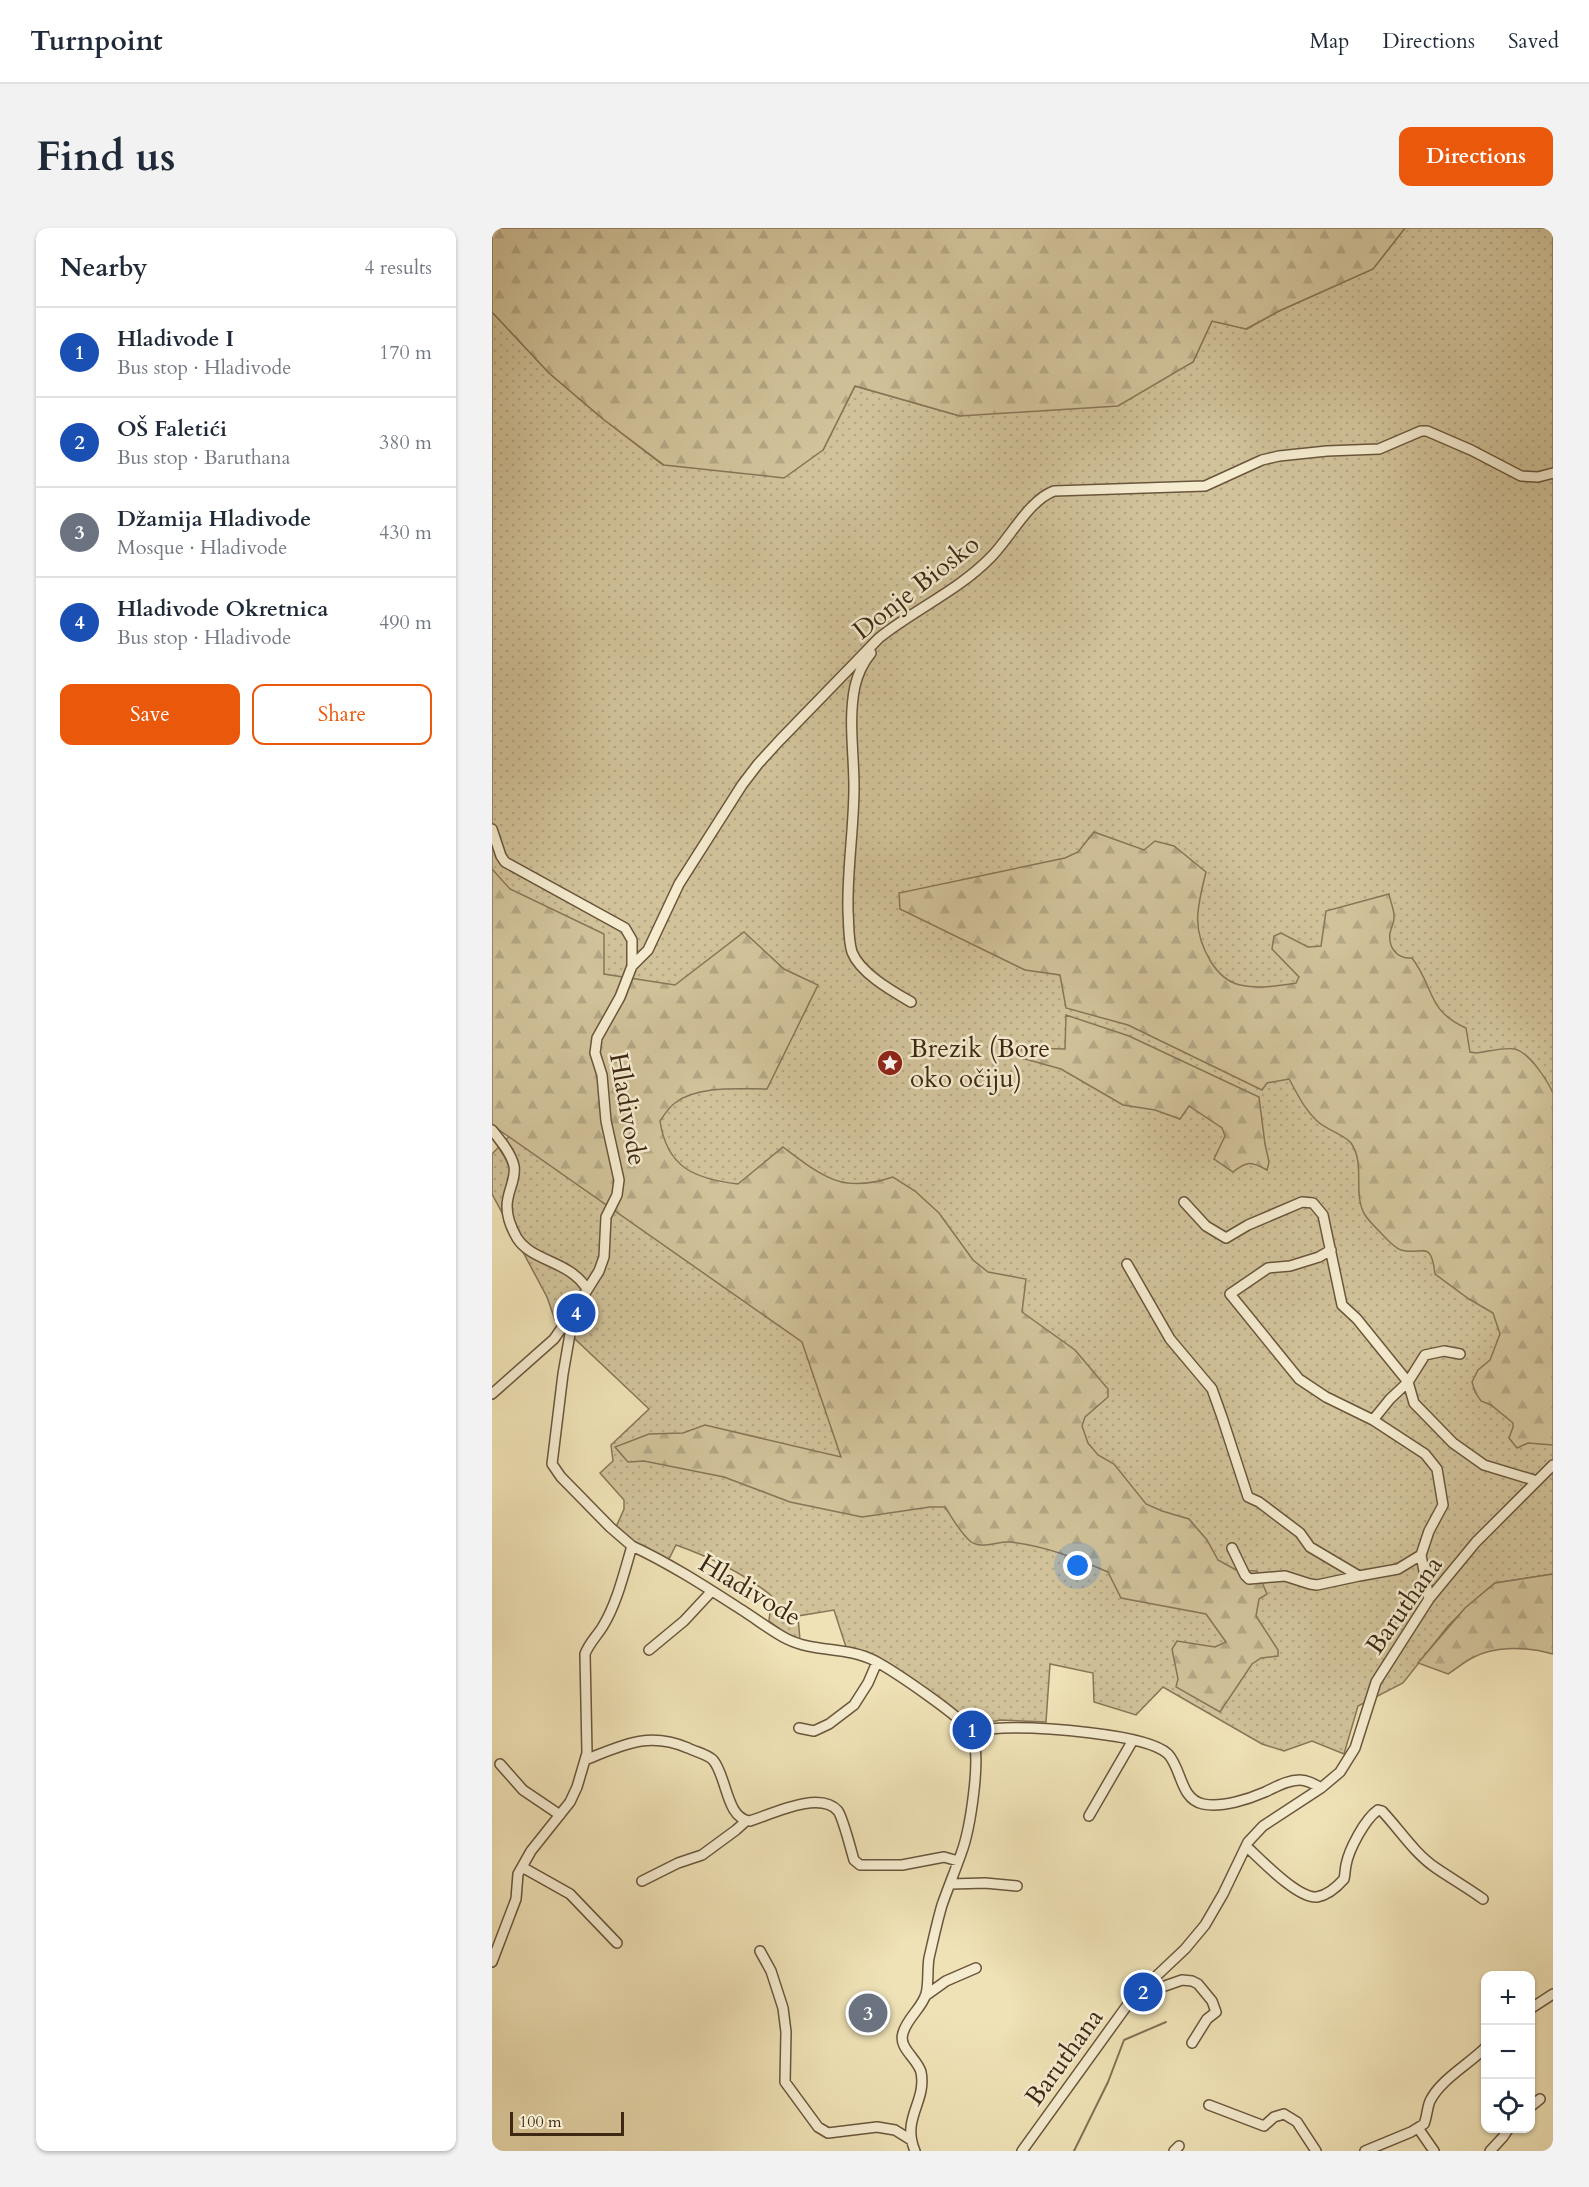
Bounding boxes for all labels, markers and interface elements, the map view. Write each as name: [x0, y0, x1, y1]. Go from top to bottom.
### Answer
text: Turnpoint: [30, 22, 163, 60]
text: Map: [1309, 27, 1349, 56]
text: Directions: [1382, 27, 1475, 56]
text: Saved: [1508, 27, 1559, 56]
button: Directions: [1399, 127, 1553, 186]
text: Find us: [36, 128, 176, 185]
text: Nearby: [60, 250, 148, 285]
text: 4 results: [364, 254, 432, 281]
text: Hladivode I: [117, 324, 234, 354]
text: 1: [74, 339, 85, 366]
text: 170 m: [379, 339, 432, 366]
text: Bus stop · Hladivode: [117, 354, 291, 381]
text: OŠ Faletići: [117, 414, 227, 444]
text: 2: [74, 429, 85, 456]
text: 380 m: [379, 429, 432, 456]
text: Bus stop · Baruthana: [117, 444, 290, 471]
text: Džamija Hladivode: [117, 504, 311, 534]
text: 3: [74, 519, 85, 546]
text: 430 m: [379, 519, 432, 546]
street label: Donje Biosko: [845, 526, 987, 648]
text: Mosque · Hladivode: [117, 534, 287, 561]
text: Hladivode Okretnica: [117, 594, 328, 624]
text: 4: [74, 609, 85, 636]
text: 490 m: [379, 609, 432, 636]
text: Bus stop · Hladivode: [117, 624, 291, 651]
button: Save: [60, 684, 240, 745]
button: Share: [252, 684, 432, 745]
place label: Brezik (Bore oko očiju): [910, 1031, 1050, 1096]
place icon: Brezik (Bore oko očiju): [875, 1048, 905, 1078]
street label: Hladivode: [601, 1050, 655, 1168]
pin: 4: [556, 1290, 596, 1336]
street label: Hladivode: [692, 1546, 808, 1634]
street label: Baruthana: [1357, 1549, 1451, 1661]
your location: [1063, 1551, 1092, 1580]
pin: 1: [952, 1708, 992, 1752]
pin: 2: [1124, 1970, 1162, 2014]
map controls: [1481, 1971, 1535, 2133]
button: +: [1481, 1971, 1535, 2025]
pin: 3: [848, 1990, 887, 2036]
street label: Baruthana: [1017, 2001, 1111, 2113]
button: −: [1481, 2025, 1535, 2079]
button: locate: [1481, 2079, 1535, 2133]
scale bar: [510, 2109, 624, 2136]
text: 100 m: [519, 2111, 561, 2133]

